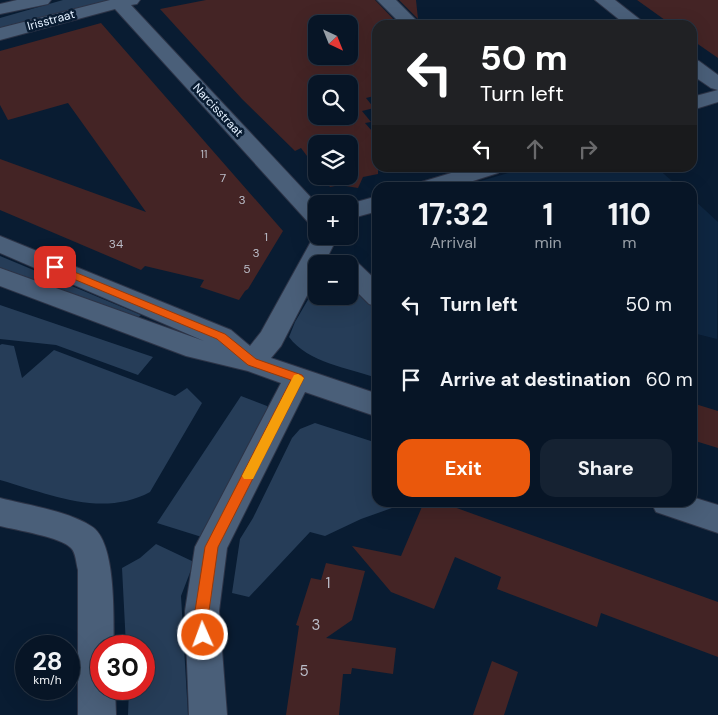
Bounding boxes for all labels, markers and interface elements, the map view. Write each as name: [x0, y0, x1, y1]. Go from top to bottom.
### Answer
street label: Irisstraat: [25, 6, 77, 34]
north arrow: [308, 15, 358, 65]
map controls: [308, 15, 358, 305]
text: 50 m: [480, 35, 568, 81]
icon: left: [397, 40, 462, 105]
button: search: [308, 75, 358, 125]
text: Turn left: [480, 79, 564, 108]
street label: Narcisstraat: [189, 80, 247, 140]
button: layers: [308, 135, 358, 185]
icon: left: [468, 135, 496, 163]
icon: ahead: [521, 135, 549, 163]
icon: right: [574, 135, 602, 163]
house number: 11: [201, 147, 207, 161]
house number: 7: [220, 170, 226, 186]
house number: 3: [238, 192, 246, 208]
button: +: [308, 195, 358, 245]
text: 17:32: [418, 195, 488, 234]
text: 1: [543, 195, 554, 234]
text: 110: [608, 195, 651, 234]
house number: 1: [264, 229, 268, 245]
text: Arrival: [430, 232, 477, 253]
text: min: [534, 232, 562, 253]
text: m: [622, 232, 636, 253]
house number: 34: [109, 236, 123, 252]
house number: 3: [252, 245, 260, 261]
pin: [34, 246, 76, 288]
icon: arrive: [41, 253, 69, 281]
button: −: [308, 255, 358, 305]
house number: 5: [243, 261, 251, 277]
icon: left: [397, 291, 425, 319]
text: Turn left: [440, 292, 518, 317]
text: 50 m: [625, 292, 672, 317]
icon: arrive: [397, 366, 425, 394]
text: Arrive at destination: [440, 367, 631, 392]
text: 60 m: [646, 367, 693, 392]
button: Exit: [397, 439, 530, 497]
button: Share: [540, 439, 672, 497]
house number: 1: [326, 573, 330, 593]
position arrow: [176, 608, 228, 660]
house number: 3: [312, 615, 320, 635]
speed limit sign: 30: [90, 635, 155, 700]
text: 28: [32, 645, 63, 678]
house number: 5: [299, 661, 309, 681]
text: km/h: [33, 672, 62, 688]

